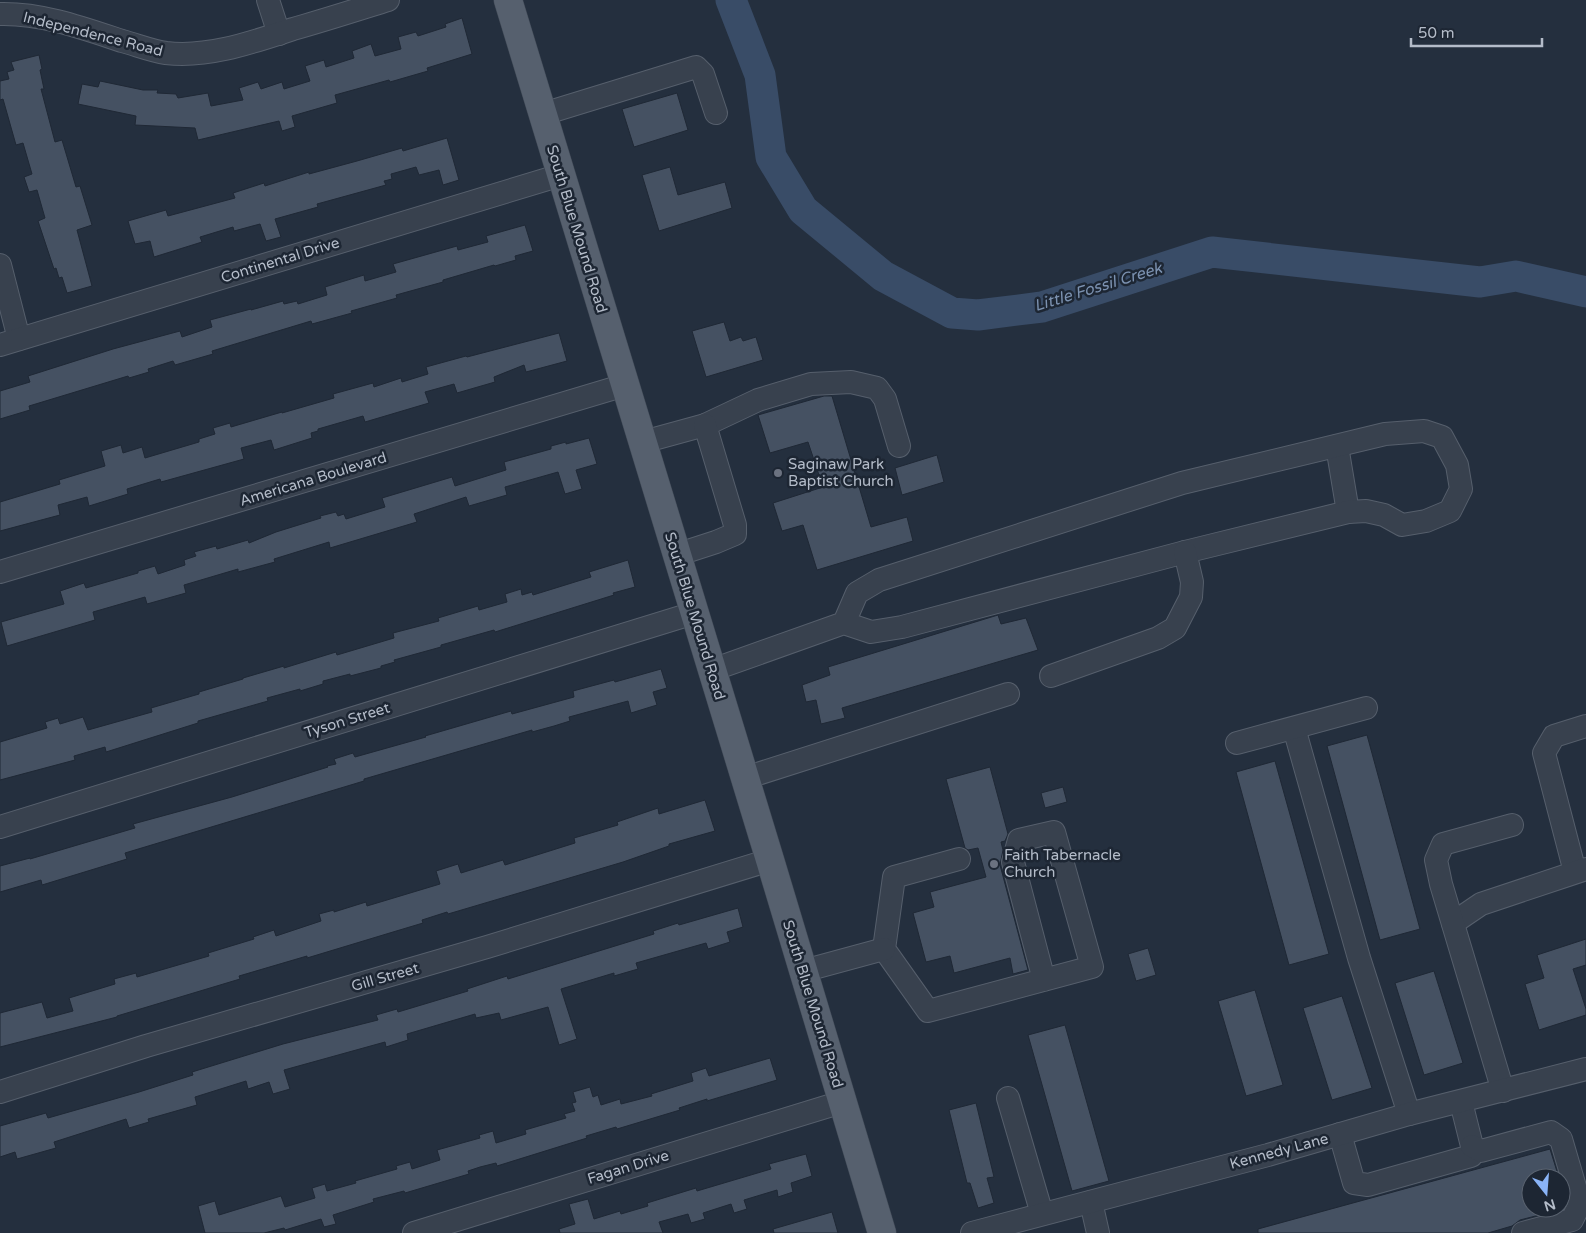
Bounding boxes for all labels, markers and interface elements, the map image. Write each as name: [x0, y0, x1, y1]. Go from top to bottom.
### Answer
street label: Independence Road: [21, 8, 165, 60]
scale bar: [1411, 15, 1542, 47]
text: 50 m: [1418, 24, 1455, 42]
street label: South Blue Mound Road: [543, 143, 611, 315]
street label: Continental Drive: [219, 233, 341, 287]
water label: Little Fossil Creek: [1032, 258, 1166, 316]
street label: Americana Boulevard: [237, 448, 389, 510]
place label: Saginaw Park Baptist Church: [788, 455, 894, 490]
marker: Saginaw Park Baptist Church: [772, 467, 784, 479]
street label: South Blue Mound Road: [661, 530, 729, 702]
street label: Tyson Street: [302, 698, 392, 742]
place label: Faith Tabernacle Church: [1004, 846, 1121, 881]
marker: Faith Tabernacle Church: [988, 858, 1000, 870]
street label: South Blue Mound Road: [779, 918, 847, 1090]
street label: Gill Street: [349, 959, 421, 995]
street label: Kennedy Lane: [1228, 1129, 1330, 1173]
street label: Fagan Drive: [585, 1146, 671, 1188]
north arrow: [1521, 1168, 1571, 1218]
text: N: [1542, 1195, 1558, 1215]

